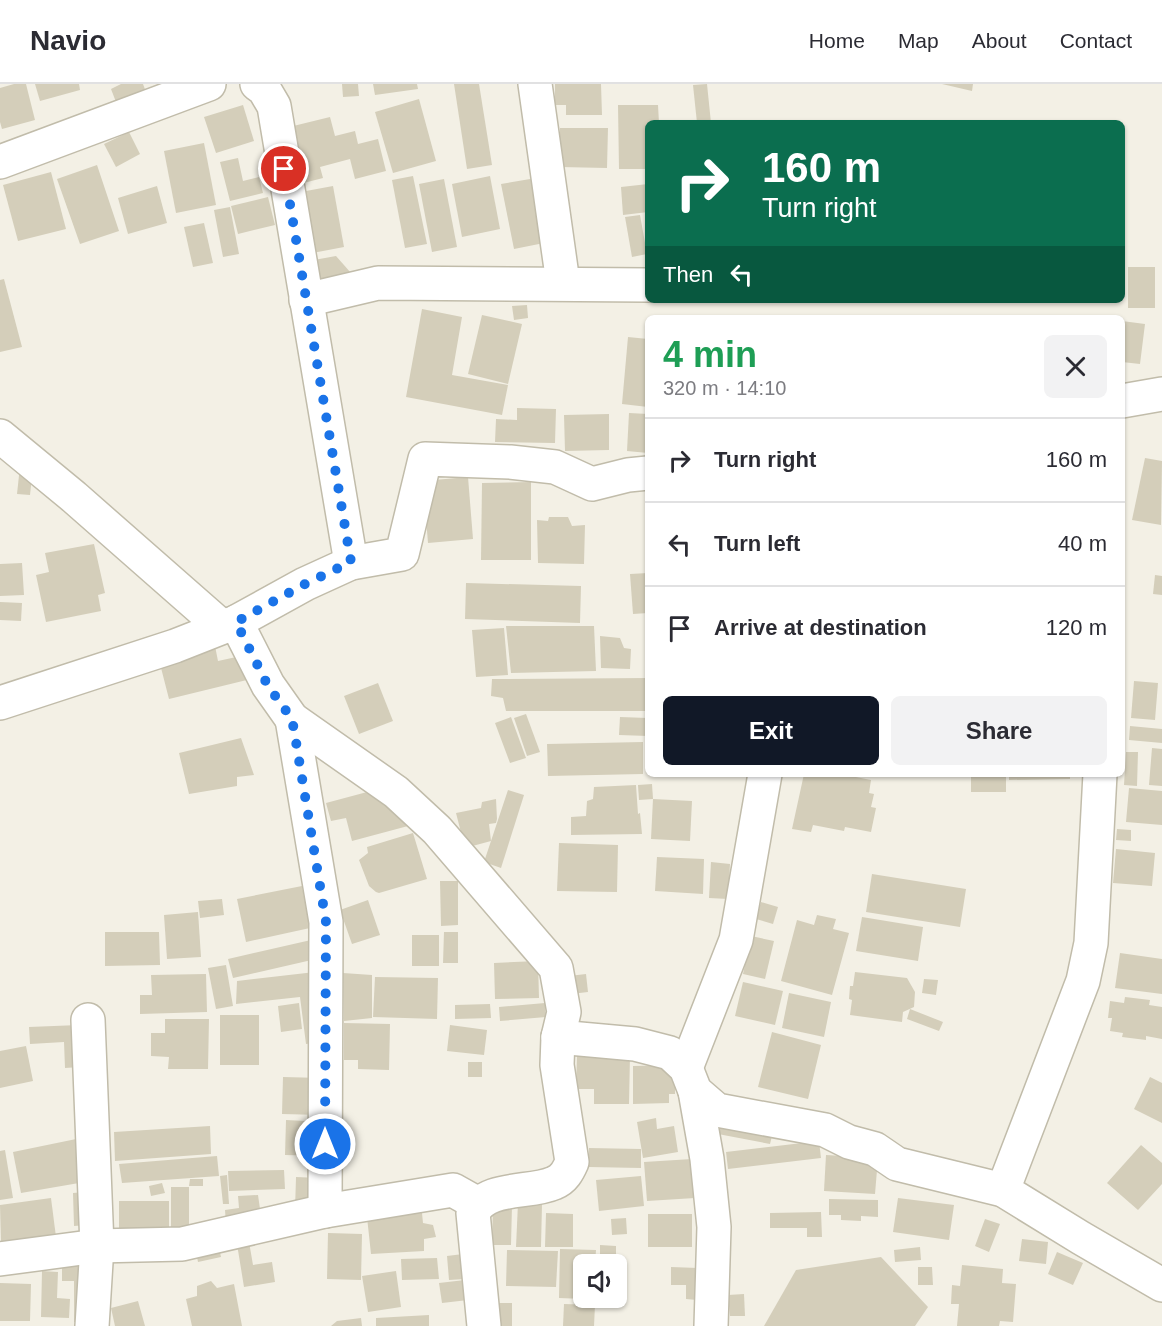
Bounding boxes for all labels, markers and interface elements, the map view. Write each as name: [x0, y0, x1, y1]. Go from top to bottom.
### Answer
text: Navio: [30, 25, 106, 56]
text: Home: [809, 29, 865, 52]
text: Map: [898, 29, 939, 52]
text: About: [972, 29, 1027, 52]
text: Contact: [1060, 29, 1132, 52]
pin: [258, 143, 309, 194]
icon: right: [663, 144, 741, 222]
text: 160 m: [762, 144, 881, 191]
icon: arrive: [267, 152, 300, 185]
text: Turn right: [762, 193, 877, 223]
icon: left: [725, 258, 758, 291]
text: Then: [663, 262, 713, 287]
text: 4 min: [663, 334, 757, 375]
button: close: [1044, 335, 1107, 398]
text: 320 m · 14:10: [663, 377, 786, 399]
icon: right: [663, 444, 696, 477]
text: Turn right: [714, 447, 816, 472]
text: 160 m: [1046, 447, 1107, 472]
icon: left: [663, 528, 696, 561]
text: Turn left: [714, 531, 800, 556]
text: 40 m: [1058, 531, 1107, 556]
icon: arrive: [663, 612, 696, 645]
text: Arrive at destination: [714, 615, 927, 640]
text: 120 m: [1046, 615, 1107, 640]
button: Exit: [663, 696, 879, 765]
button: Share: [891, 696, 1107, 765]
position arrow: [293, 1112, 357, 1176]
map controls: [573, 1254, 627, 1308]
button: sound: [573, 1254, 627, 1308]

